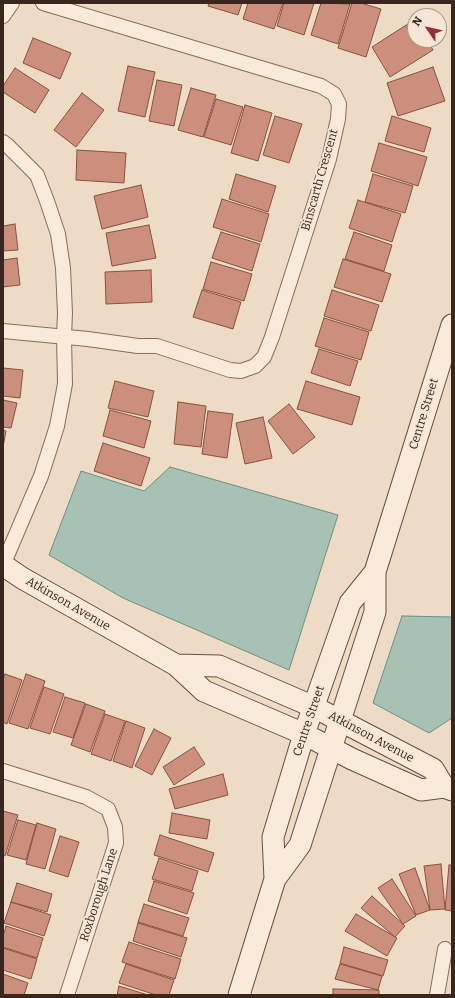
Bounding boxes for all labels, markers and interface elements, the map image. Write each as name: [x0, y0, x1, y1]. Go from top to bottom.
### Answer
north arrow: [407, 8, 447, 48]
text: N: [410, 14, 425, 29]
street label: Binscarth Crescent: [299, 127, 341, 233]
street label: Centre Street: [406, 377, 442, 451]
street label: Atkinson Avenue: [23, 574, 113, 634]
street label: Centre Street: [290, 684, 328, 758]
street label: Atkinson Avenue: [326, 708, 416, 766]
street label: Roxborough Lane: [77, 846, 121, 944]

